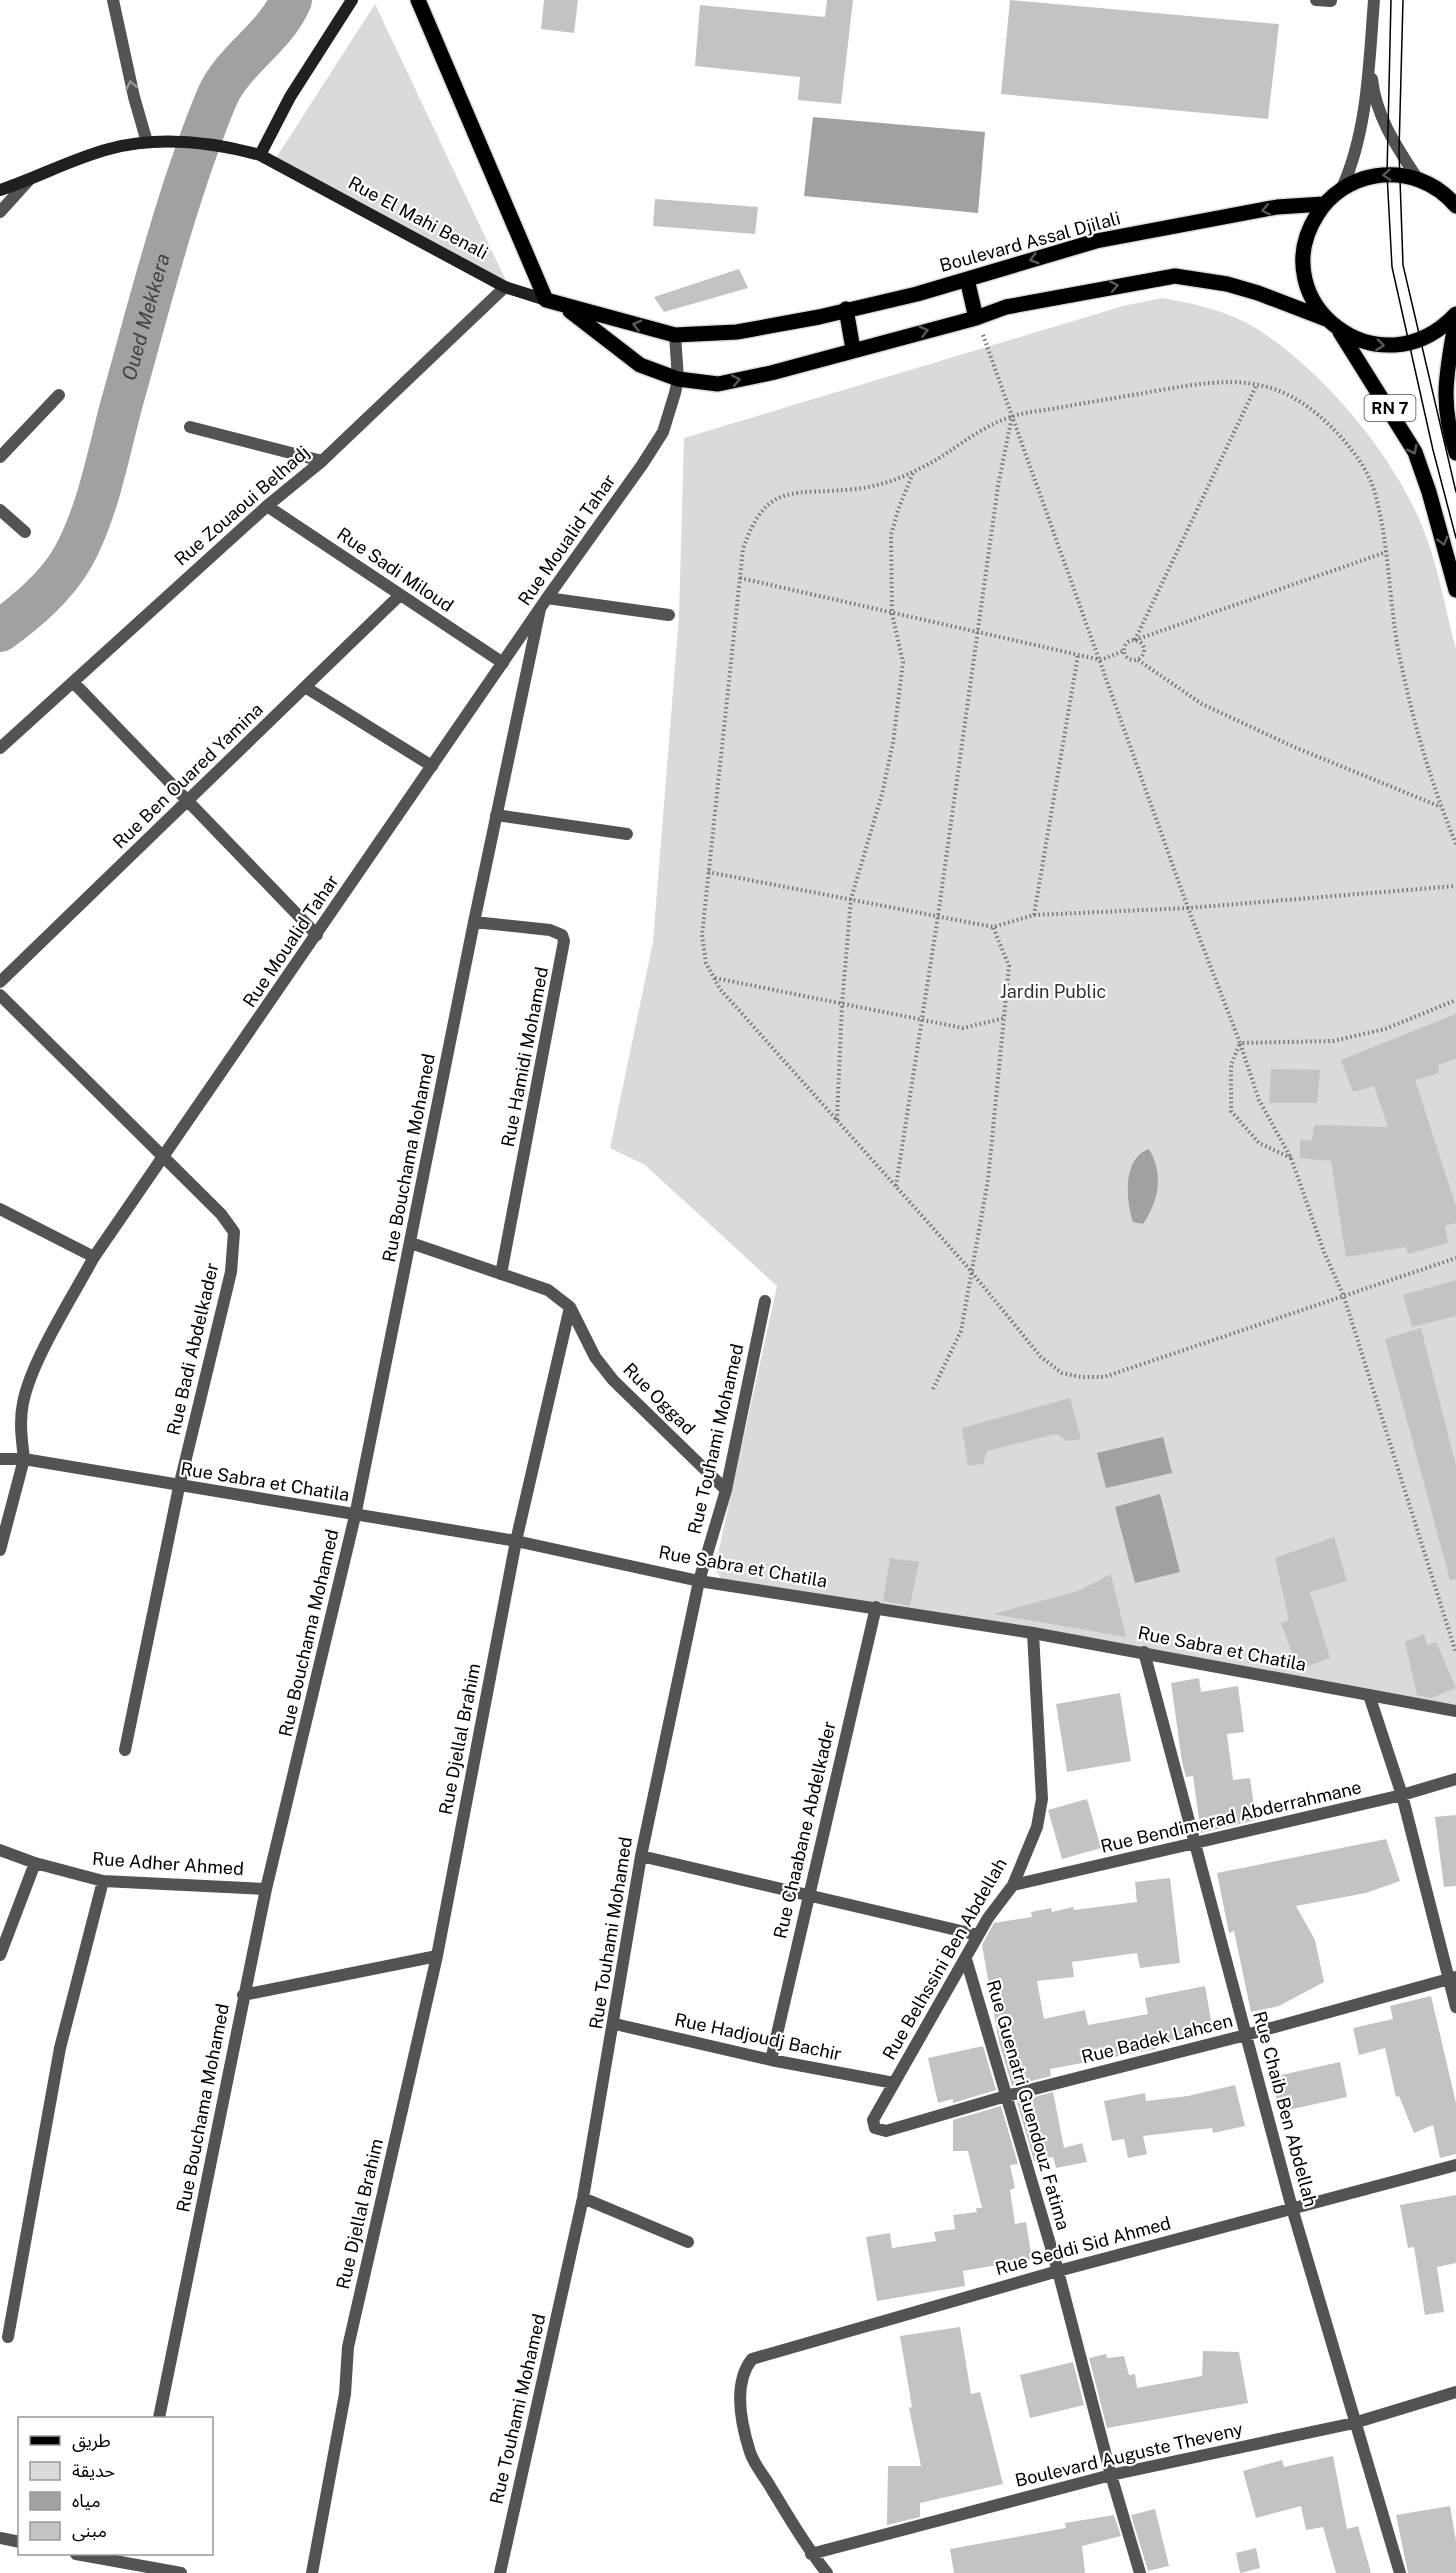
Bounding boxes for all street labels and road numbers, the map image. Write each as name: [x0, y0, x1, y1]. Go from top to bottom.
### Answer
street label: Rue El Mahi Benali: [345, 172, 492, 263]
street label: Boulevard Assal Djilali: [937, 207, 1123, 276]
road number: RN 7: [1364, 395, 1416, 421]
street label: Rue Zouaoui Belhadj: [170, 441, 313, 570]
street label: Rue Moualid Tahar: [513, 470, 620, 609]
street label: Rue Sadi Miloud: [333, 523, 457, 616]
street label: Rue Ben Ouared Yamina: [108, 699, 267, 853]
street label: Rue Moualid Tahar: [239, 871, 343, 1011]
street label: Rue Hamidi Mohamed: [497, 965, 552, 1149]
street label: Rue Bouchama Mohamed: [378, 1052, 439, 1264]
street label: Rue Badi Abdelkader: [162, 1261, 223, 1437]
street label: Rue Touhami Mohamed: [683, 1342, 748, 1536]
street label: Rue Oggad: [619, 1358, 700, 1439]
street label: Rue Sabra et Chatila: [179, 1458, 351, 1505]
street label: Rue Bouchama Mohamed: [274, 1527, 343, 1739]
street label: Rue Sabra et Chatila: [657, 1541, 829, 1592]
street label: Rue Sabra et Chatila: [1136, 1622, 1308, 1675]
street label: Rue Djellal Brahim: [435, 1661, 485, 1816]
street label: Rue Chaabane Abdelkader: [769, 1719, 840, 1941]
street label: Rue Bendimerad Abderrahmane: [1098, 1776, 1363, 1857]
street label: Rue Touhami Mohamed: [585, 1835, 636, 2031]
street label: Rue Adher Ahmed: [91, 1848, 245, 1879]
street label: Rue Belhssini Ben Abdellah: [878, 1854, 1011, 2063]
street label: Rue Guenatri Guendouz Fatima: [983, 1977, 1074, 2232]
street label: Rue Bouchama Mohamed: [172, 2002, 233, 2214]
street label: Rue Hadjoudj Bachir: [673, 2009, 844, 2064]
street label: Rue Chaib Ben Abdellah: [1249, 2009, 1322, 2209]
street label: Rue Badek Lahcen: [1079, 2010, 1235, 2067]
street label: Rue Djellal Brahim: [332, 2137, 387, 2291]
street label: Rue Seddi Sid Ahmed: [993, 2212, 1173, 2279]
street label: Rue Touhami Mohamed: [485, 2312, 550, 2506]
street label: Boulevard Auguste Theveny: [1013, 2418, 1245, 2491]

